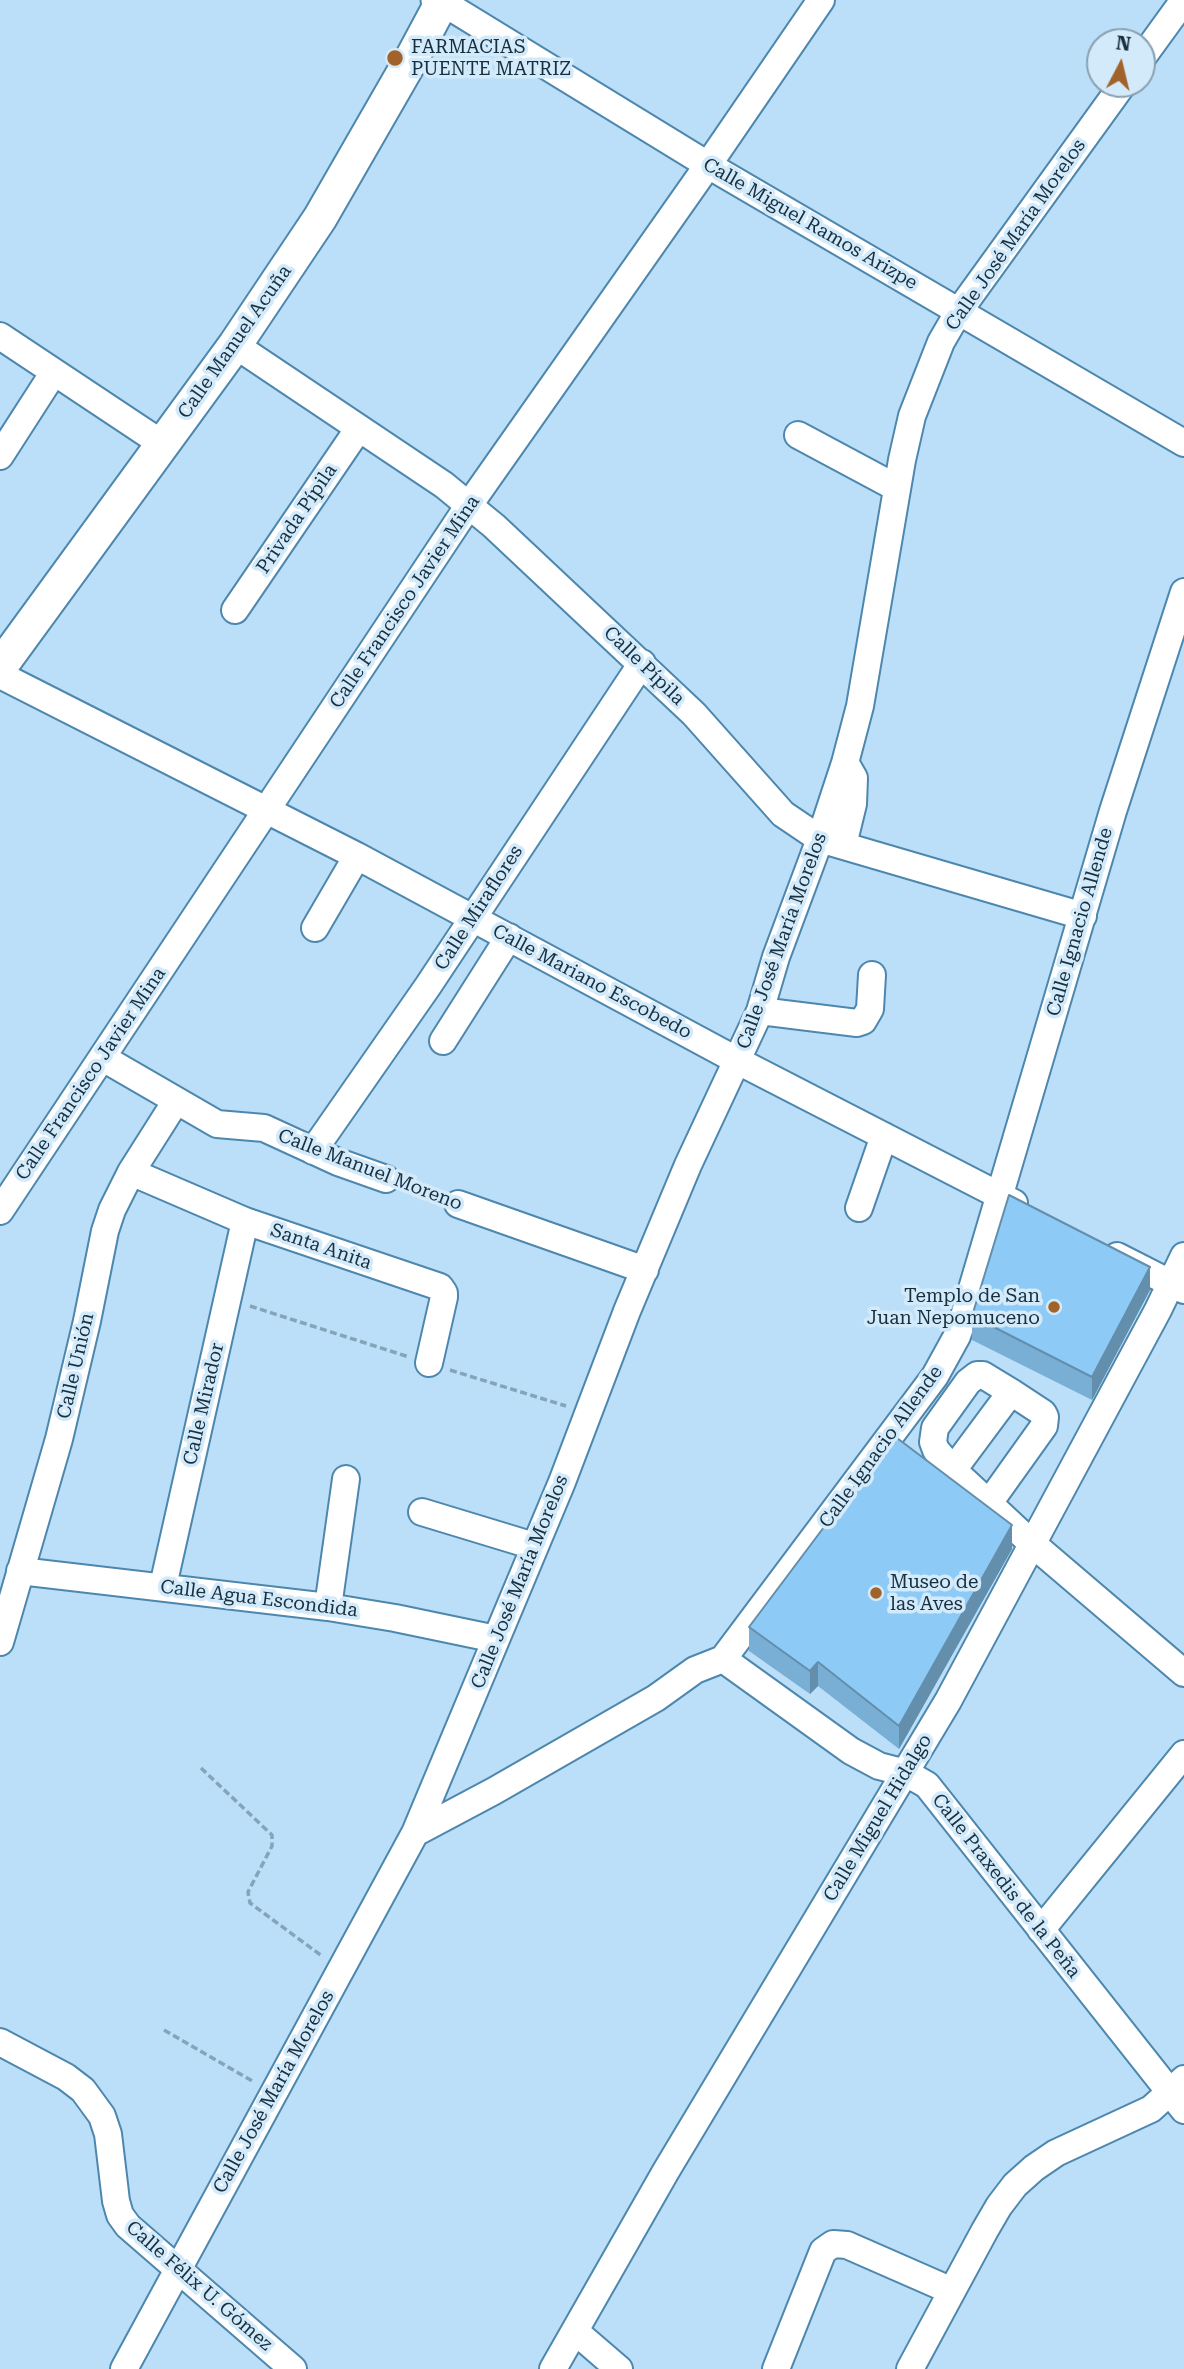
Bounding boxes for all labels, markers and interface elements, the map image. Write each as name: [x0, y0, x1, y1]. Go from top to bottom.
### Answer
north arrow: [1086, 28, 1156, 98]
text: N: [1115, 31, 1132, 56]
place label: FARMACIAS PUENTE MATRIZ: [411, 36, 571, 80]
marker: FARMACIAS PUENTE MATRIZ: [385, 48, 405, 68]
street label: Calle José María Morelos: [941, 135, 1091, 335]
street label: Calle Miguel Ramos Arizpe: [699, 153, 921, 295]
street label: Calle Manuel Acuña: [173, 261, 297, 423]
street label: Privada Pípila: [252, 460, 342, 578]
street label: Calle Francisco Javier Mina: [325, 491, 485, 713]
street label: Calle Pípila: [599, 622, 689, 710]
street label: Calle Ignacio Allende: [1042, 825, 1118, 1019]
street label: Calle José María Morelos: [732, 830, 832, 1052]
street label: Calle Miraflores: [430, 841, 528, 975]
street label: Calle Mariano Escobedo: [489, 920, 695, 1044]
street label: Calle Francisco Javier Mina: [11, 963, 171, 1185]
street label: Calle Manuel Moreno: [275, 1124, 465, 1216]
street label: Santa Anita: [267, 1219, 375, 1275]
place label: Templo de San Juan Nepomuceno: [867, 1285, 1040, 1329]
marker: Templo de San Juan Nepomuceno: [1046, 1299, 1062, 1315]
street label: Calle Unión: [53, 1311, 99, 1421]
street label: Calle Mirador: [179, 1341, 229, 1467]
street label: Calle Ignacio Allende: [814, 1361, 948, 1533]
street label: Calle José María Morelos: [467, 1472, 573, 1692]
place label: Museo de las Aves: [890, 1571, 978, 1615]
street label: Calle Agua Escondida: [159, 1576, 359, 1622]
marker: Museo de las Aves: [868, 1585, 884, 1601]
street label: Calle Miguel Hidalgo: [819, 1730, 937, 1906]
street label: Calle Praxedis de la Peña: [927, 1789, 1085, 1983]
street label: Calle José María Morelos: [209, 1987, 339, 2197]
street label: Calle Félix U. Gómez: [121, 2216, 277, 2356]

